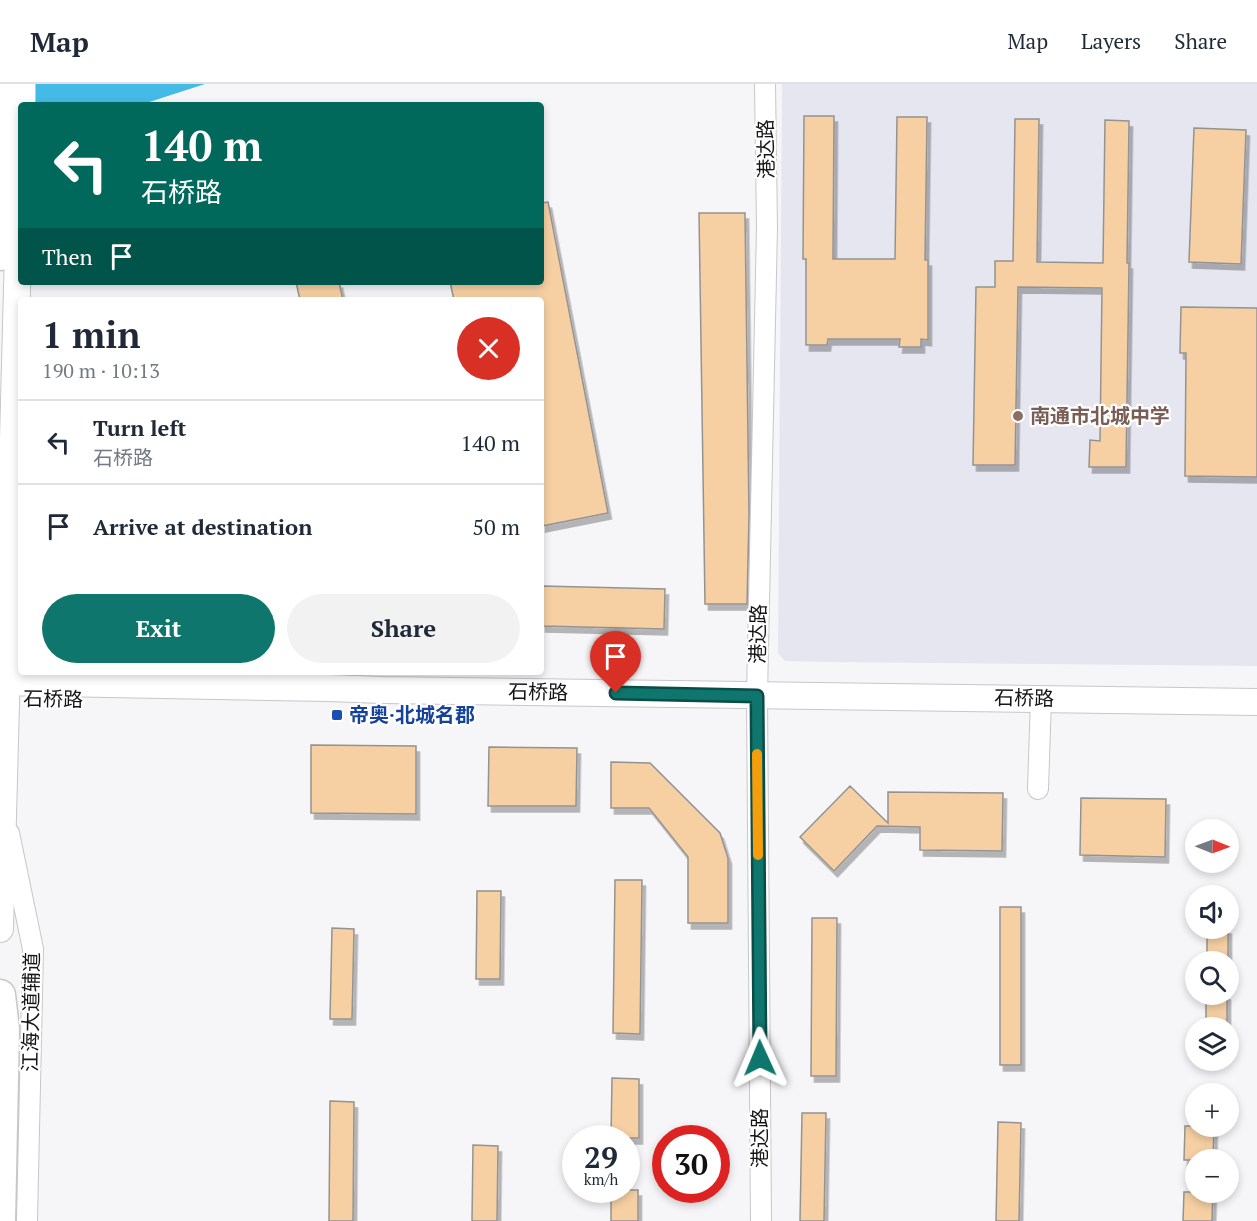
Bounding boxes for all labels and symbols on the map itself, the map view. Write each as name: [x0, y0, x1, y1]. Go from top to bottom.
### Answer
street label: 港达路: [751, 119, 780, 179]
place label: 南通市北城中学: [1030, 402, 1170, 429]
marker: 南通市北城中学: [1011, 409, 1025, 423]
street label: 港达路: [743, 604, 772, 664]
pin: [590, 631, 641, 693]
street label: 石桥路: [508, 677, 568, 706]
street label: 石桥路: [994, 683, 1054, 712]
street label: 石桥路: [23, 684, 83, 713]
place label: 帝奥·北城名郡: [349, 701, 475, 728]
marker: 帝奥·北城名郡: [330, 708, 344, 722]
north arrow: [1185, 819, 1239, 873]
street label: 江海大道辅道: [16, 952, 45, 1072]
position arrow: [728, 1026, 792, 1090]
street label: 港达路: [746, 1108, 773, 1168]
speed limit sign: 30: [652, 1125, 730, 1203]

